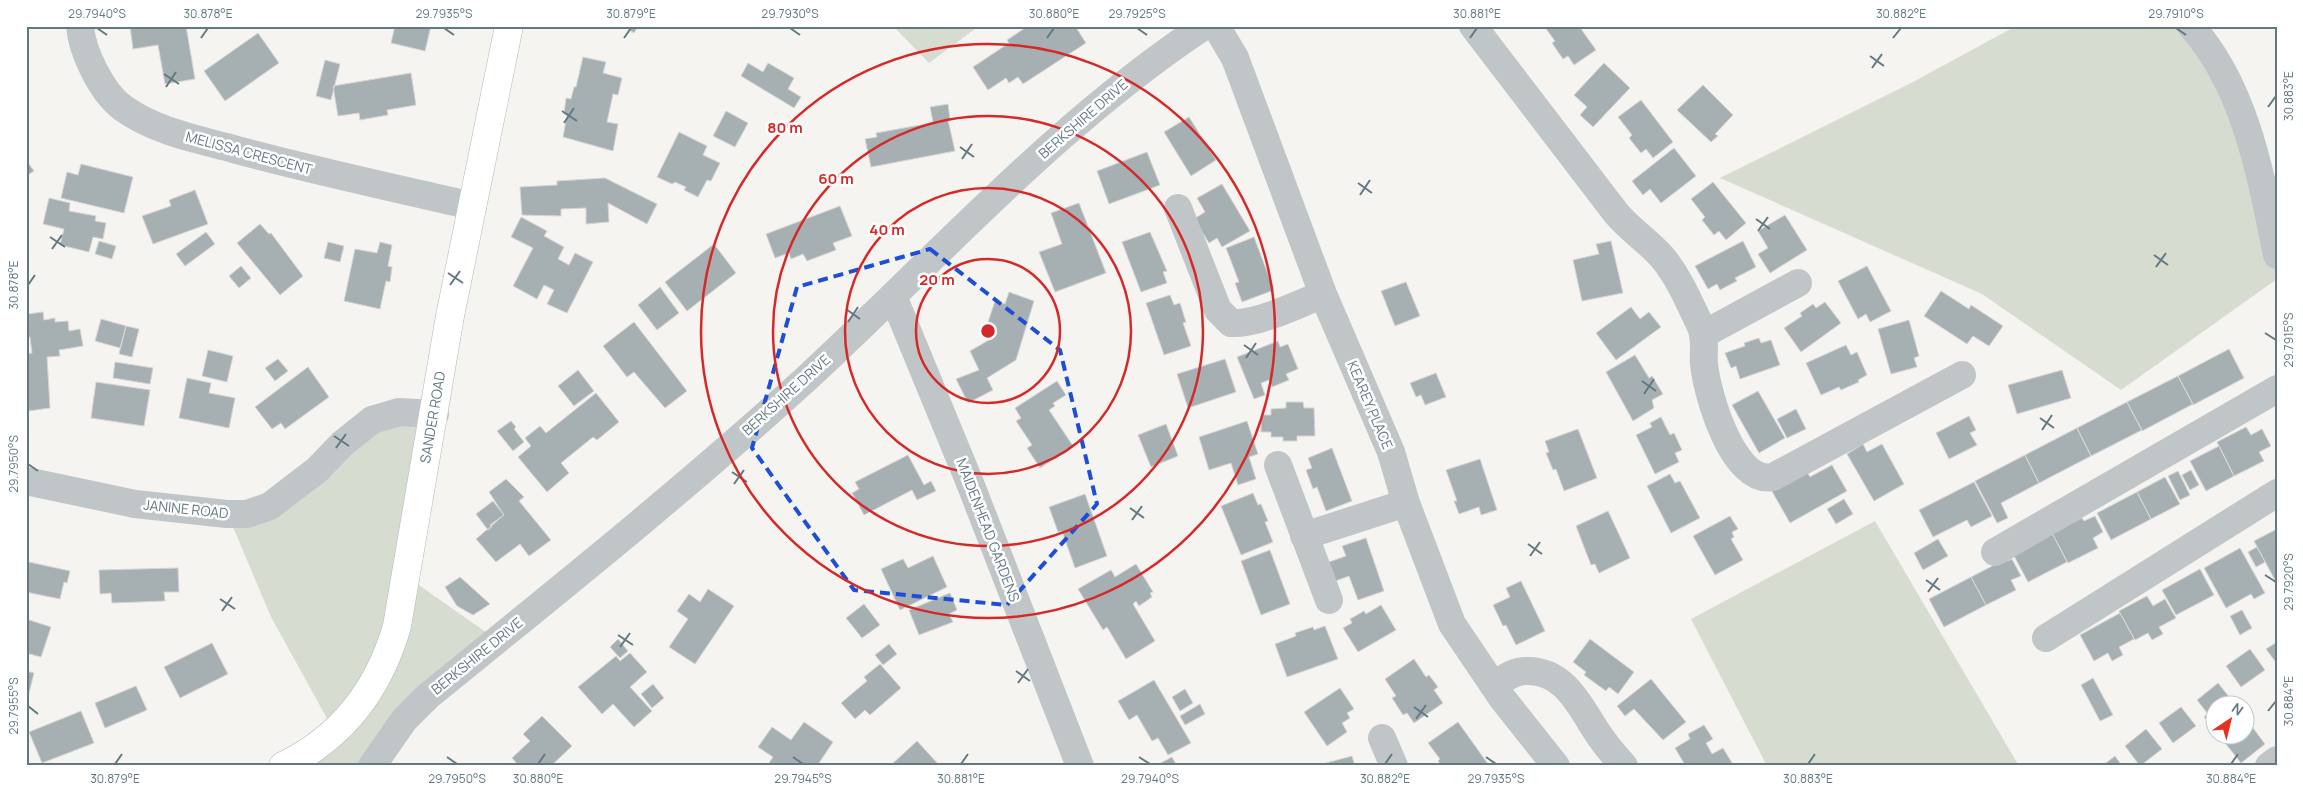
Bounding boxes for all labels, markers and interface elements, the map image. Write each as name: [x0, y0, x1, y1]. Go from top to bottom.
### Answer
text: 29.7940°S: [68, 5, 126, 22]
text: 30.878°E: [183, 5, 233, 22]
text: 29.7935°S: [416, 5, 472, 22]
text: 30.879°E: [606, 5, 656, 22]
text: 29.7930°S: [761, 5, 819, 22]
text: 30.880°E: [1029, 5, 1079, 22]
text: 29.7925°S: [1108, 5, 1166, 22]
text: 30.881°E: [1453, 5, 1501, 22]
text: 30.882°E: [1876, 5, 1926, 22]
text: 29.7910°S: [2148, 5, 2204, 22]
text: 30.883°E: [2280, 71, 2297, 121]
street label: BERKSHIRE DRIVE: [1034, 75, 1131, 163]
text: 80 m: [767, 117, 803, 138]
street label: MELISSA CRESCENT: [184, 126, 315, 179]
text: 60 m: [818, 168, 854, 189]
text: 40 m: [869, 219, 905, 240]
text: 30.878°E: [5, 260, 22, 310]
text: 20 m: [919, 269, 955, 290]
text: 29.7915°S: [2280, 313, 2297, 367]
centre of rings: [979, 322, 997, 340]
street label: BERKSHIRE DRIVE: [738, 350, 834, 439]
street label: KEAREY PLACE: [1343, 358, 1398, 452]
street label: SANDER ROAD: [415, 370, 449, 465]
text: 29.7950°S: [5, 435, 22, 493]
street label: MAIDENHEAD GARDENS: [952, 455, 1025, 605]
street label: JANINE ROAD: [143, 495, 229, 522]
text: 29.7920°S: [2280, 553, 2297, 611]
street label: BERKSHIRE DRIVE: [427, 613, 526, 698]
text: 30.884°E: [2280, 676, 2297, 726]
text: 29.7955°S: [5, 677, 22, 735]
north arrow: [2206, 694, 2256, 744]
text: N: [2228, 698, 2247, 720]
text: 30.879°E: [90, 770, 140, 787]
text: 29.7950°S: [428, 770, 486, 787]
text: 30.880°E: [513, 770, 563, 787]
text: 29.7945°S: [774, 770, 832, 787]
text: 30.881°E: [937, 770, 985, 787]
text: 29.7940°S: [1121, 770, 1179, 787]
text: 30.882°E: [1360, 770, 1410, 787]
text: 29.7935°S: [1468, 770, 1524, 787]
text: 30.883°E: [1783, 770, 1833, 787]
text: 30.884°E: [2206, 770, 2256, 787]

